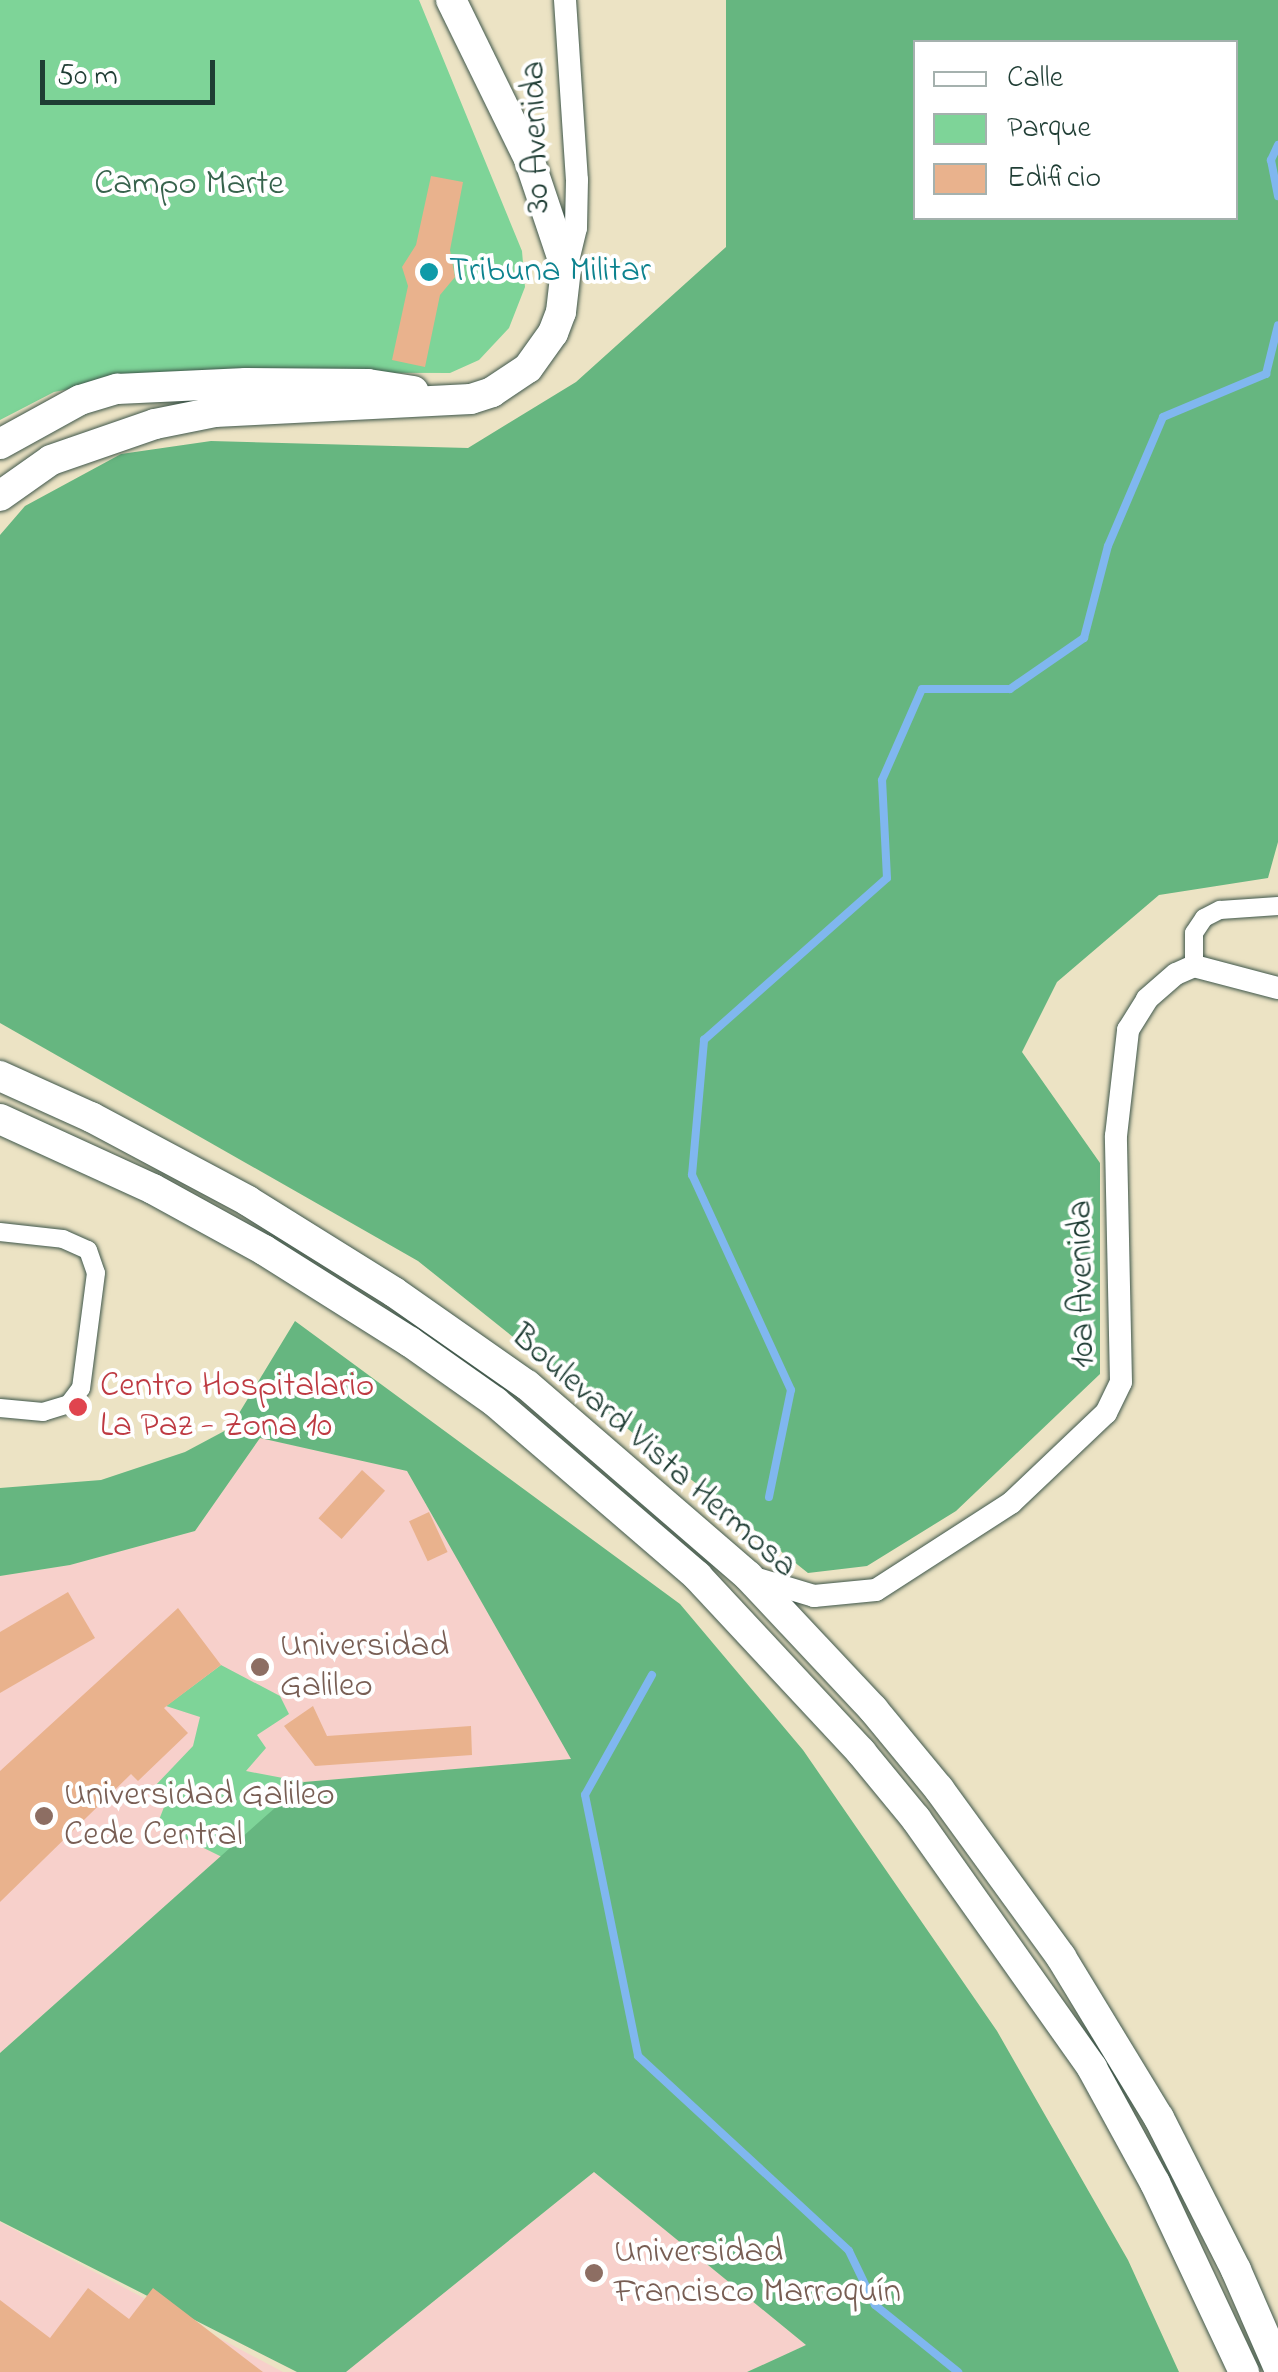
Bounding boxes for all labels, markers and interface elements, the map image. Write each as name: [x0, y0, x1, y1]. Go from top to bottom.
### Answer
scale bar: [45, 40, 220, 102]
legend: [913, 40, 1238, 220]
text: 50 m: [57, 55, 118, 99]
text: Calle: [1007, 57, 1063, 101]
street label: 30 Avenida: [513, 60, 561, 214]
text: Parque: [1007, 107, 1091, 151]
text: Edificio: [1007, 157, 1101, 201]
park label: Campo Marte: [94, 164, 284, 206]
place label: Tribuna Militar: [449, 251, 651, 293]
marker: Tribuna Militar: [418, 261, 440, 283]
street label: 10a Avenida: [1061, 1200, 1105, 1368]
street label: Boulevard Vista Hermosa: [501, 1316, 805, 1588]
place label: Centro Hospitalario La Paz - Zona 10: [100, 1366, 374, 1448]
marker: Centro Hospitalario La Paz - Zona 10: [65, 1394, 91, 1420]
place label: Universidad Galileo: [280, 1626, 449, 1708]
marker: Universidad Galileo: [249, 1656, 271, 1678]
place label: Universidad Galileo Cede Central: [64, 1775, 335, 1857]
marker: Universidad Galileo Cede Central: [33, 1805, 55, 1827]
place label: Universidad Francisco Marroquín: [614, 2232, 901, 2314]
marker: Universidad Francisco Marroquín: [583, 2262, 605, 2284]

